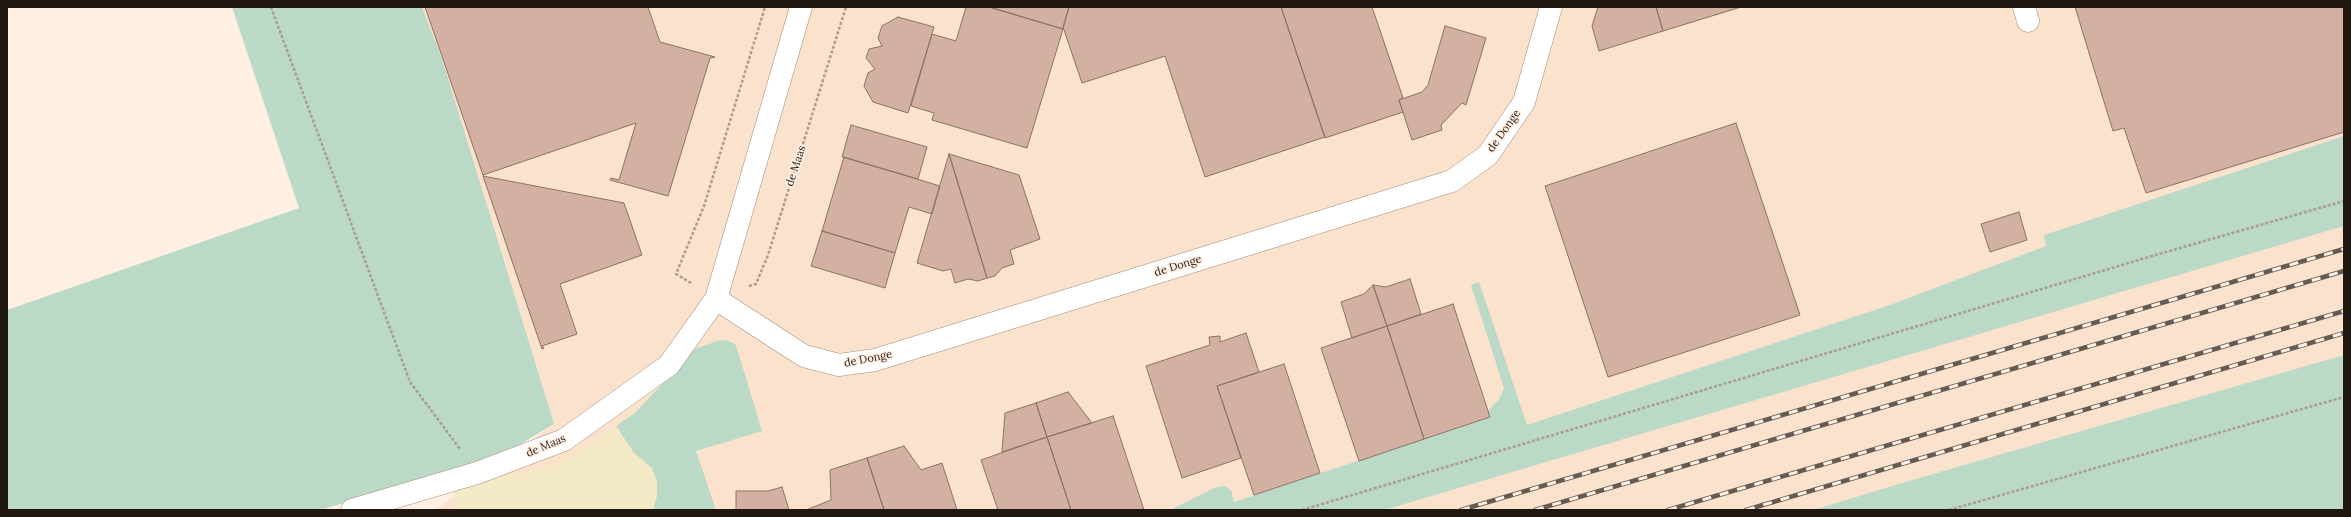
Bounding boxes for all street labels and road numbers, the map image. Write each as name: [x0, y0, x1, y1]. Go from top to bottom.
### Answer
street label: de Donge: [1485, 107, 1523, 155]
street label: de Maas: [783, 144, 809, 188]
street label: de Donge: [1153, 253, 1203, 279]
street label: de Donge: [843, 348, 893, 370]
street label: de Maas: [524, 432, 568, 460]

